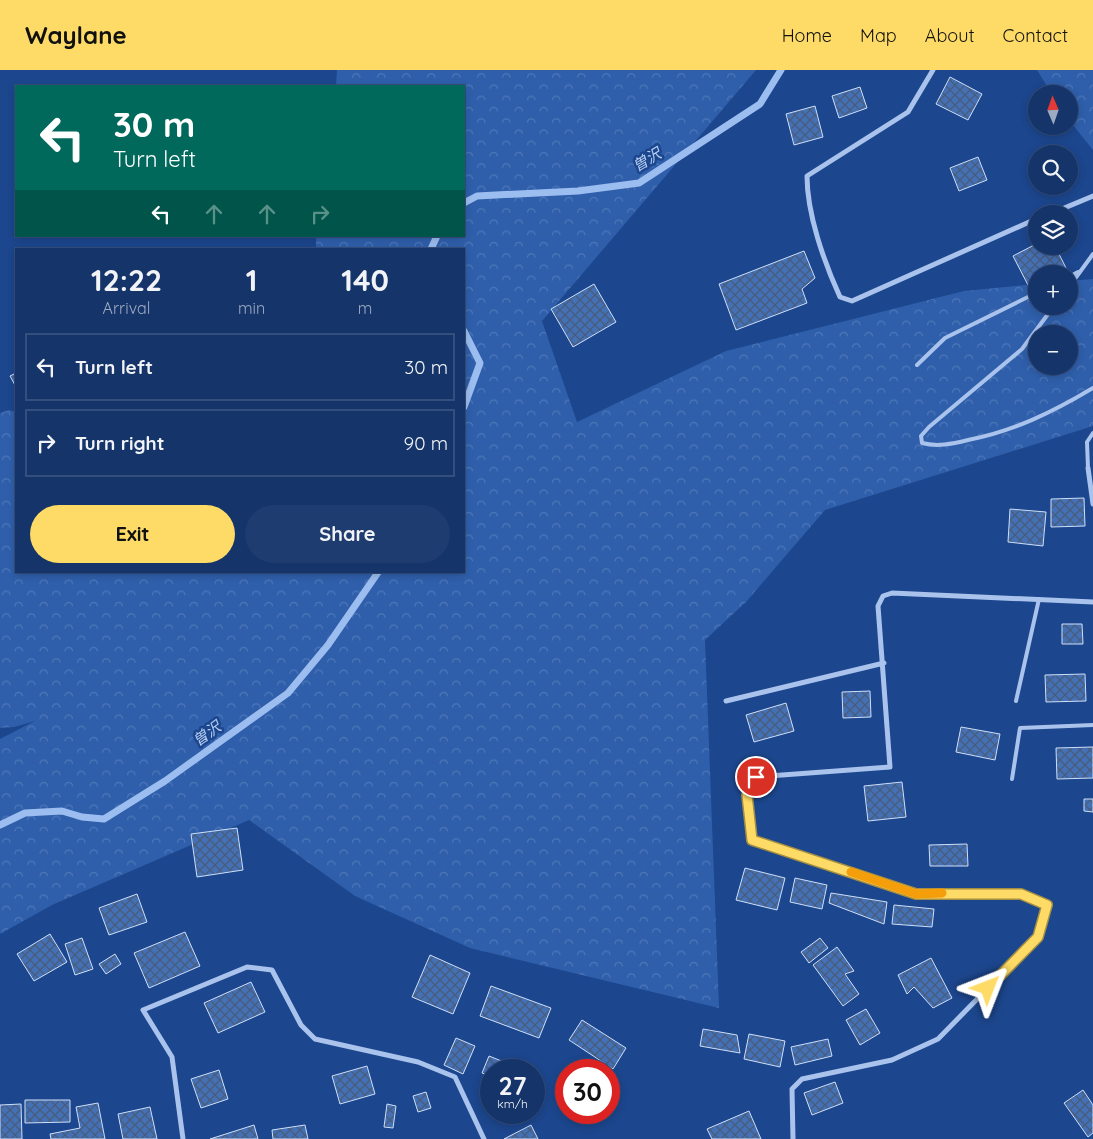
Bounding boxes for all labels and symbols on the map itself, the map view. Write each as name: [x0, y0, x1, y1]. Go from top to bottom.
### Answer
north arrow: [1028, 85, 1078, 135]
water label: 曽沢: [629, 143, 666, 175]
water label: 曽沢: [189, 716, 226, 750]
pin: [735, 756, 777, 798]
position arrow: [961, 961, 1013, 1013]
speed limit sign: 30: [555, 1059, 620, 1124]

